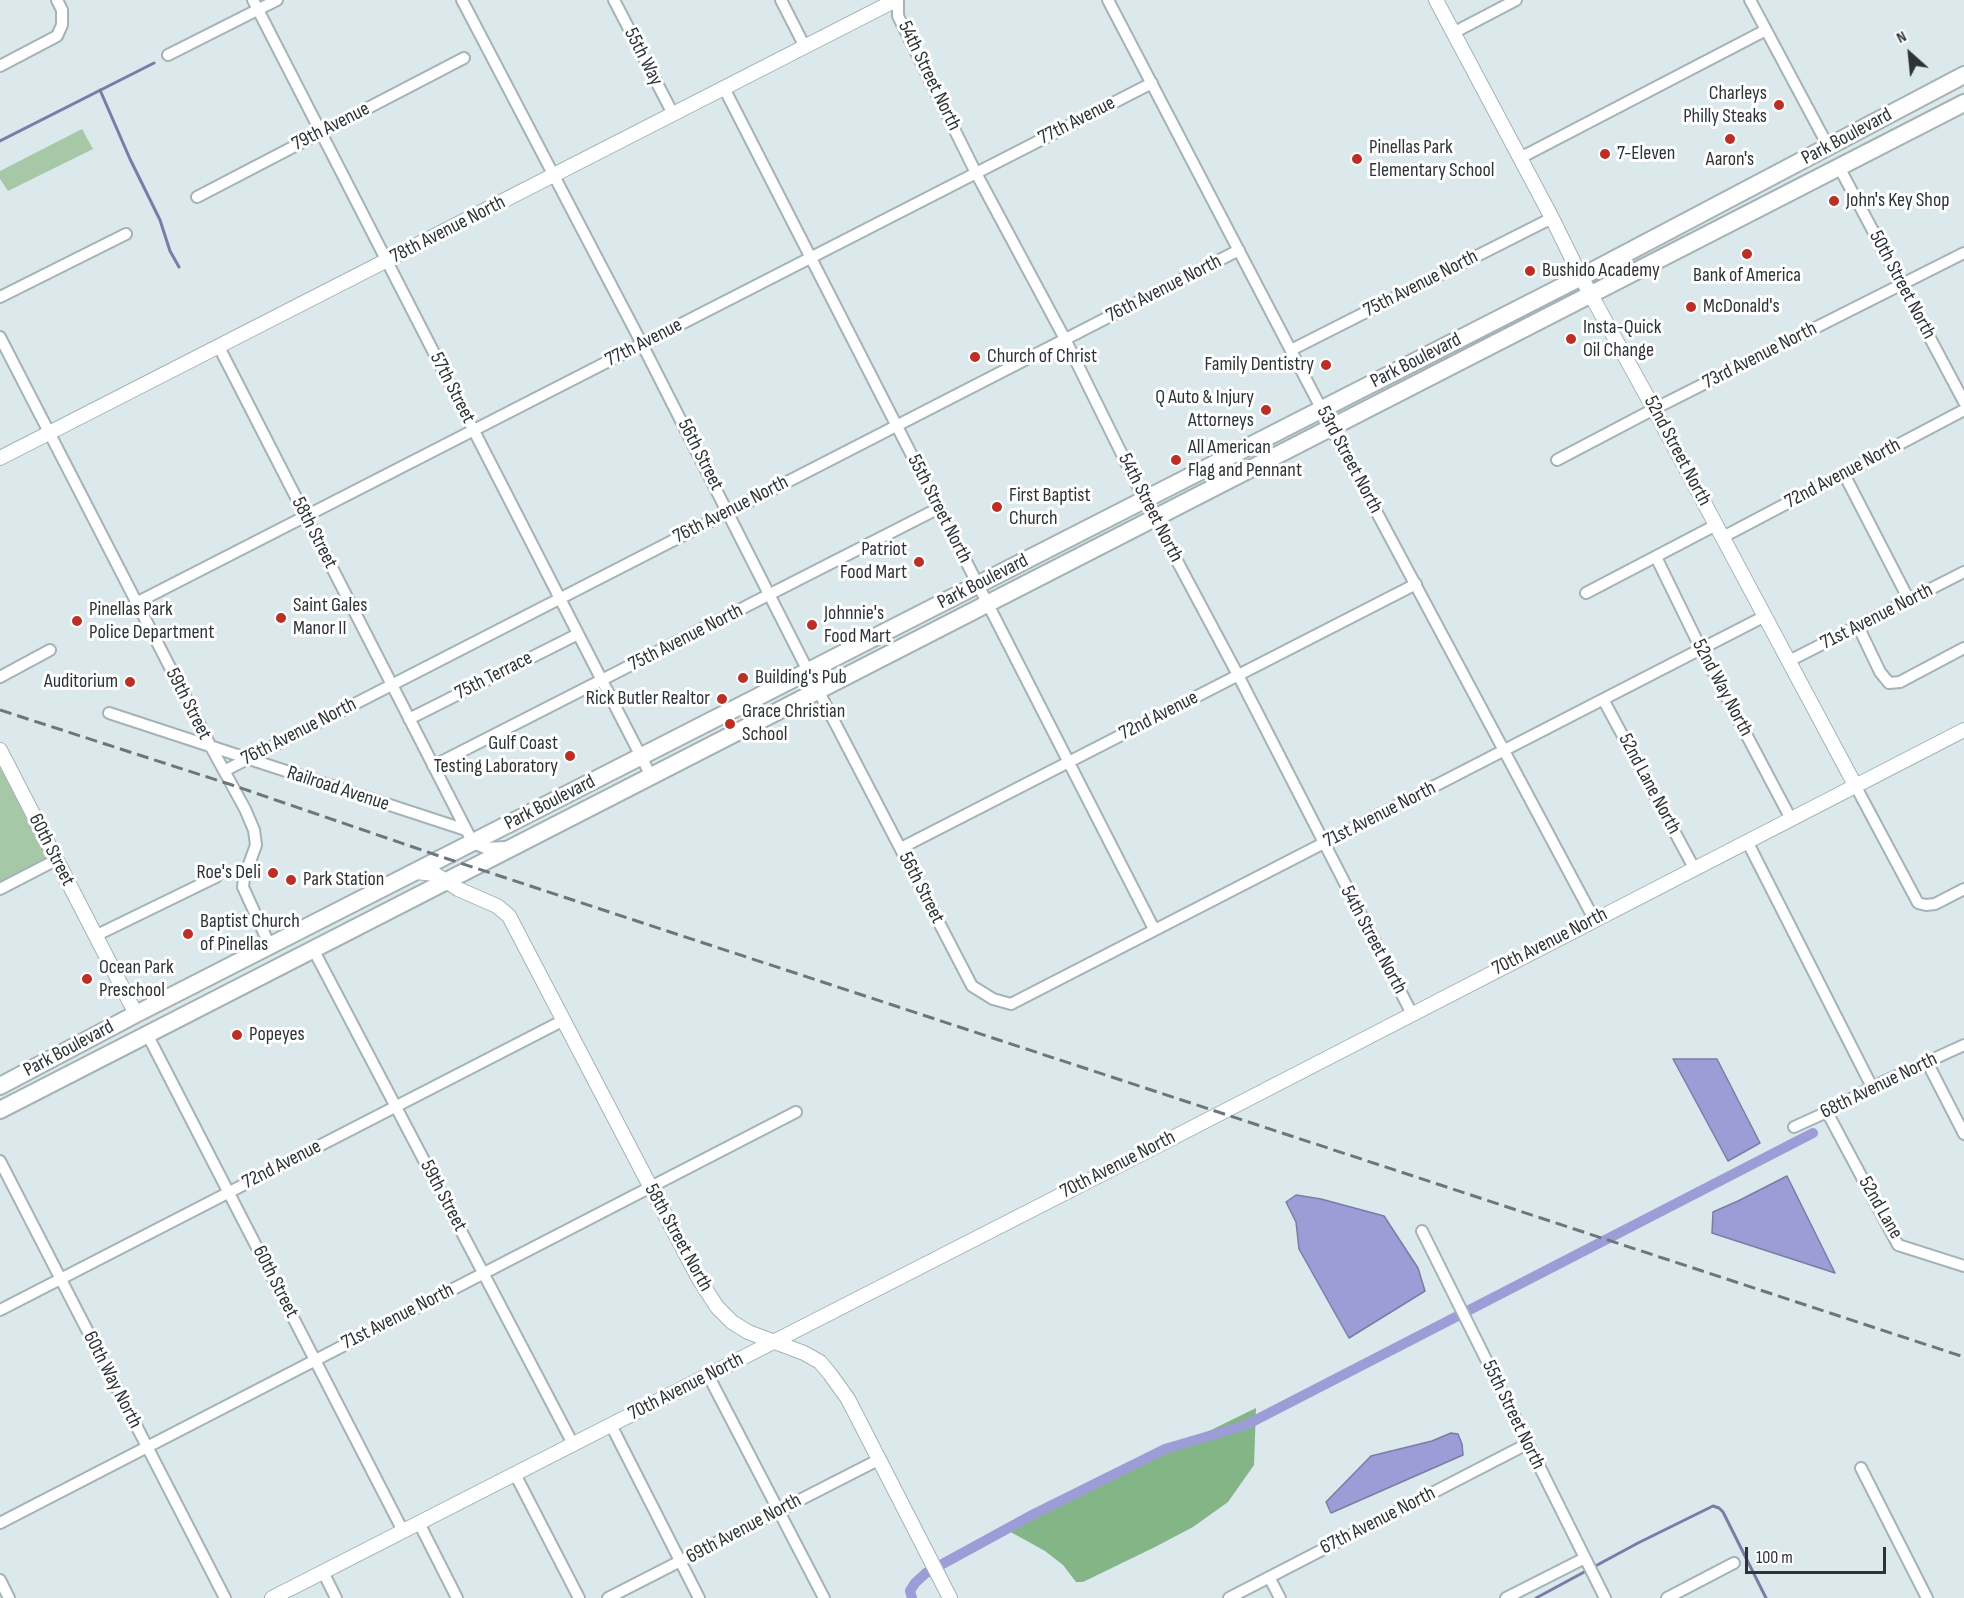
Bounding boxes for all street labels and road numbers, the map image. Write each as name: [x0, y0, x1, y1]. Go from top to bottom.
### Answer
street label: 54th Street North: [892, 17, 966, 135]
street label: 55th Way: [618, 24, 668, 90]
street label: 77th Avenue: [1035, 91, 1119, 151]
street label: 79th Avenue: [288, 97, 374, 157]
street label: Park Boulevard: [1798, 103, 1896, 171]
street label: 78th Avenue North: [387, 191, 509, 269]
street label: 50th Street North: [1863, 227, 1941, 343]
street label: 75th Avenue North: [1360, 245, 1482, 323]
street label: 76th Avenue North: [1103, 250, 1225, 328]
street label: 77th Avenue: [602, 313, 686, 373]
street label: 73rd Avenue North: [1699, 317, 1821, 395]
street label: Park Boulevard: [1367, 328, 1465, 394]
street label: 57th Street: [424, 349, 480, 427]
street label: 52nd Street North: [1638, 392, 1716, 510]
street label: 53rd Street North: [1311, 402, 1387, 518]
street label: 56th Street: [672, 415, 728, 495]
street label: 72nd Avenue North: [1781, 433, 1905, 515]
street label: 54th Street North: [1112, 450, 1188, 566]
street label: 55th Street North: [901, 451, 977, 567]
street label: 76th Avenue North: [670, 471, 792, 549]
street label: 58th Street: [286, 493, 342, 573]
street label: Park Boulevard: [934, 549, 1032, 615]
street label: 71st Avenue North: [1817, 578, 1937, 656]
street label: 75th Avenue North: [625, 599, 747, 677]
street label: 52nd Way North: [1686, 635, 1758, 741]
street label: 75th Terrace: [451, 646, 537, 706]
street label: 59th Street: [160, 664, 216, 744]
street label: 72nd Avenue: [1116, 686, 1202, 746]
street label: 76th Avenue North: [238, 693, 360, 771]
street label: 52nd Lane North: [1613, 730, 1685, 838]
street label: Railroad Avenue: [284, 761, 392, 817]
street label: Park Boulevard: [501, 770, 599, 836]
street label: 71st Avenue North: [1320, 776, 1440, 854]
street label: 60th Street: [23, 810, 79, 890]
street label: 56th Street: [893, 848, 949, 928]
street label: 54th Street North: [1335, 882, 1411, 998]
street label: 70th Avenue North: [1488, 903, 1612, 981]
street label: Park Boulevard: [20, 1015, 118, 1083]
street label: 68th Avenue North: [1817, 1047, 1941, 1125]
street label: 70th Avenue North: [1056, 1126, 1180, 1204]
street label: 72nd Avenue: [239, 1135, 325, 1195]
street label: 59th Street: [414, 1156, 472, 1236]
street label: 52nd Lane: [1853, 1173, 1907, 1243]
street label: 58th Street North: [639, 1180, 717, 1296]
street label: 60th Street: [247, 1242, 303, 1322]
street label: 71st Avenue North: [338, 1278, 458, 1356]
street label: 60th Way North: [77, 1328, 147, 1432]
street label: 70th Avenue North: [624, 1348, 748, 1426]
street label: 55th Street North: [1476, 1357, 1550, 1473]
street label: 67th Avenue North: [1316, 1482, 1440, 1560]
street label: 69th Avenue North: [682, 1489, 806, 1569]

